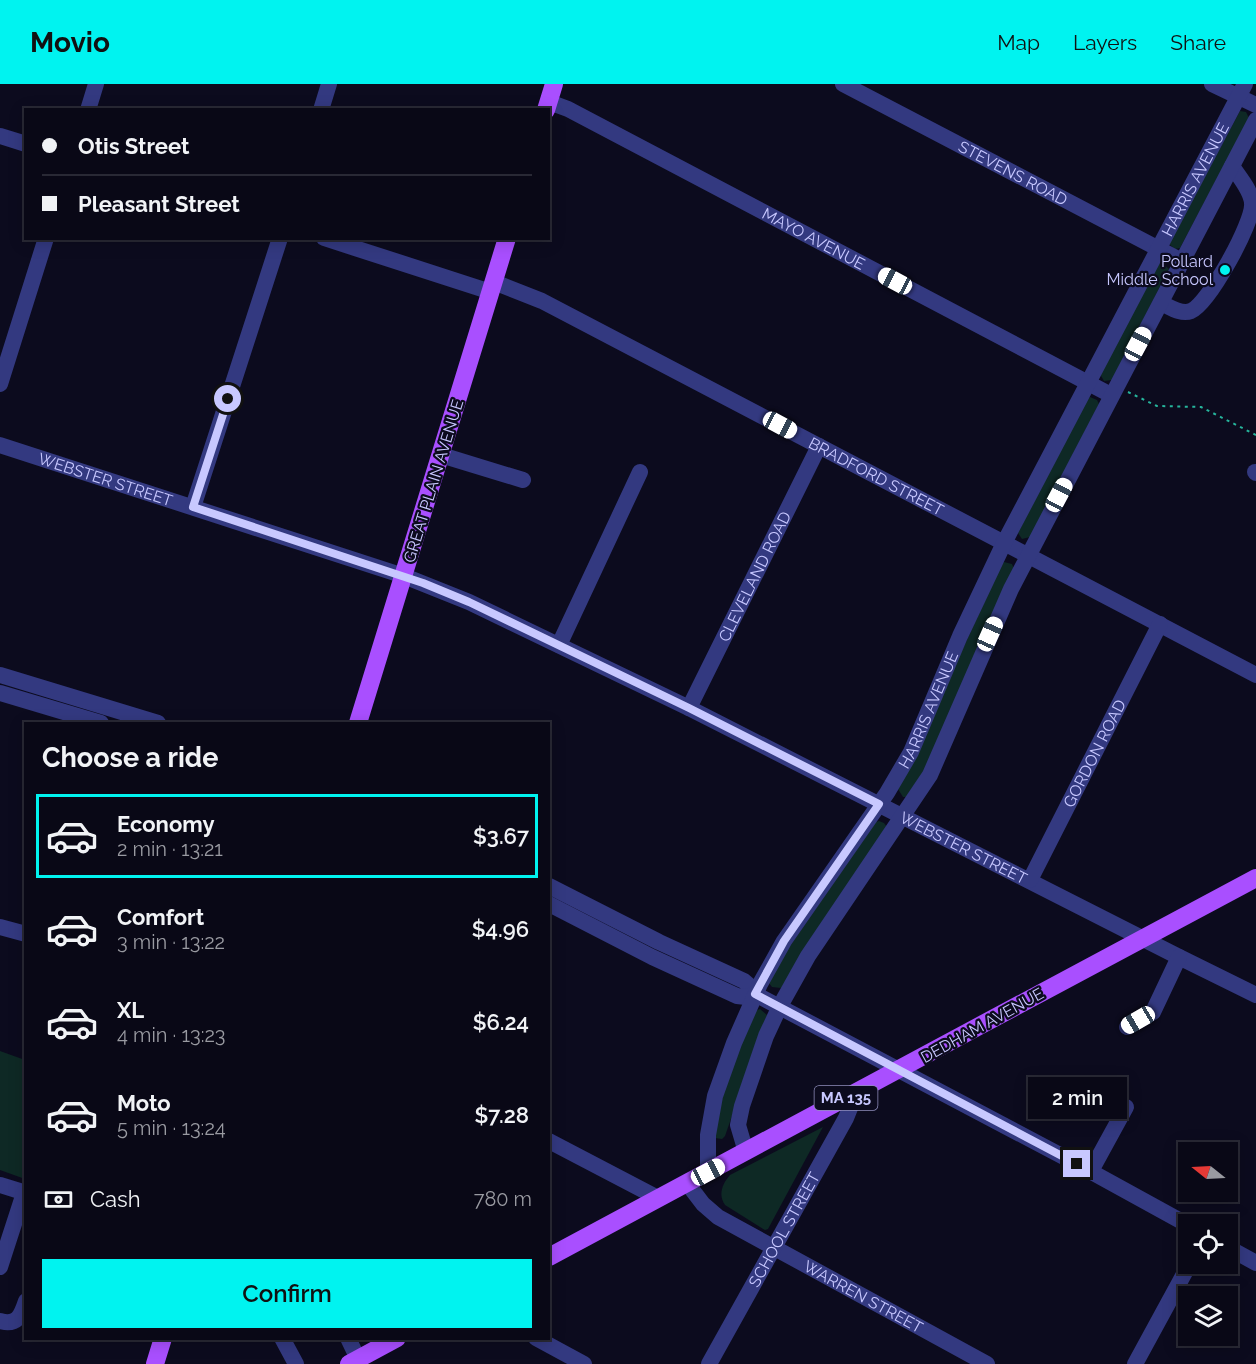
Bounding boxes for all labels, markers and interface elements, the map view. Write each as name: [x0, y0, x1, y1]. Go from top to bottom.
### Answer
text: Movio: [30, 26, 110, 59]
text: Map: [997, 30, 1040, 55]
text: Layers: [1073, 30, 1137, 55]
text: Share: [1170, 30, 1226, 55]
street label: HARRIS AVENUE: [1158, 119, 1233, 240]
text: Otis Street: [78, 133, 190, 159]
street label: STEVENS ROAD: [955, 137, 1071, 210]
text: Pleasant Street: [78, 191, 240, 217]
street label: MAYO AVENUE: [759, 204, 868, 274]
place label: Pollard Middle School: [1107, 252, 1214, 289]
marker: Pollard Middle School: [1218, 263, 1232, 277]
car: [875, 265, 915, 297]
car: [1122, 324, 1154, 364]
route start: [214, 385, 241, 412]
street label: GREAT PLAIN AVENUE: [400, 397, 467, 565]
car: [760, 409, 800, 441]
street label: BRADFORD STREET: [805, 433, 947, 520]
street label: WEBSTER STREET: [36, 449, 175, 510]
car: [1043, 475, 1075, 515]
street label: CLEVELAND ROAD: [714, 508, 795, 645]
car: [974, 614, 1006, 654]
street label: HARRIS AVENUE: [895, 649, 962, 772]
street label: GORDON ROAD: [1060, 697, 1130, 811]
text: Choose a ride: [42, 742, 218, 773]
street label: WEBSTER STREET: [897, 808, 1030, 888]
icon: car: [45, 809, 99, 863]
text: Economy: [117, 811, 215, 837]
text: $3.67: [473, 823, 529, 849]
text: 2 min · 13:21: [117, 837, 223, 861]
icon: car: [45, 902, 99, 956]
text: Comfort: [117, 904, 204, 930]
text: $4.96: [472, 916, 529, 942]
text: 3 min · 13:22: [117, 930, 225, 954]
street label: DEDHAM AVENUE: [917, 984, 1047, 1067]
icon: car: [45, 995, 99, 1049]
text: XL: [117, 997, 144, 1023]
car: [1118, 1003, 1158, 1037]
text: $6.24: [473, 1009, 529, 1035]
text: 4 min · 13:23: [117, 1023, 226, 1047]
callout: 2 min: [1028, 1077, 1126, 1119]
road number: MA 135: [814, 1086, 878, 1110]
text: 2 min: [1052, 1086, 1103, 1110]
icon: car: [45, 1088, 99, 1142]
text: Moto: [117, 1090, 171, 1116]
text: $7.28: [474, 1102, 529, 1128]
text: 5 min · 13:24: [117, 1116, 226, 1140]
north arrow: [1178, 1142, 1238, 1202]
map controls: [1178, 1142, 1238, 1346]
route end: [1063, 1150, 1090, 1177]
car: [688, 1156, 728, 1188]
street label: SCHOOL STREET: [745, 1169, 824, 1291]
icon: cash: [42, 1183, 75, 1216]
text: Cash: [90, 1186, 141, 1212]
text: 780 m: [474, 1187, 532, 1211]
button: locate: [1178, 1214, 1238, 1274]
street label: WARREN STREET: [800, 1257, 926, 1337]
button: Confirm: [42, 1259, 532, 1328]
button: layers: [1178, 1286, 1238, 1346]

